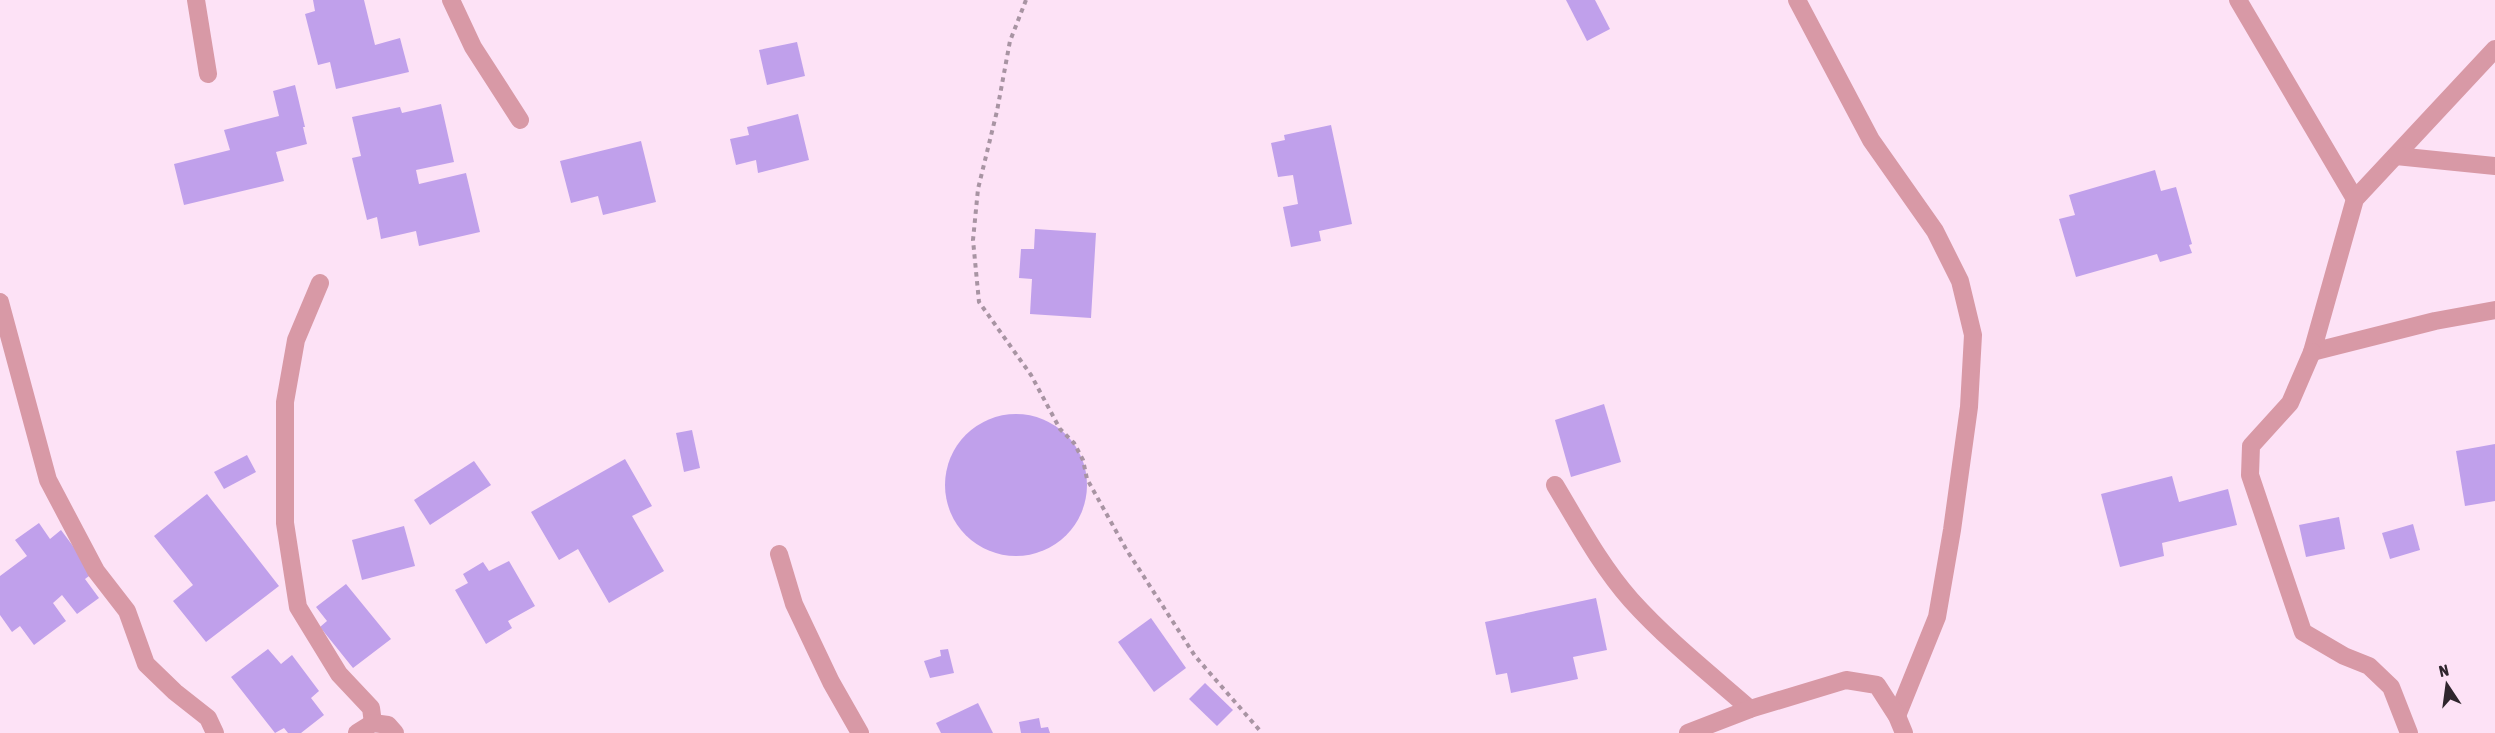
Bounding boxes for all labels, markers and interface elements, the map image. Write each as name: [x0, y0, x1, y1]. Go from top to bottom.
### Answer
north arrow: [2417, 655, 2477, 715]
text: N: [2437, 661, 2450, 680]

